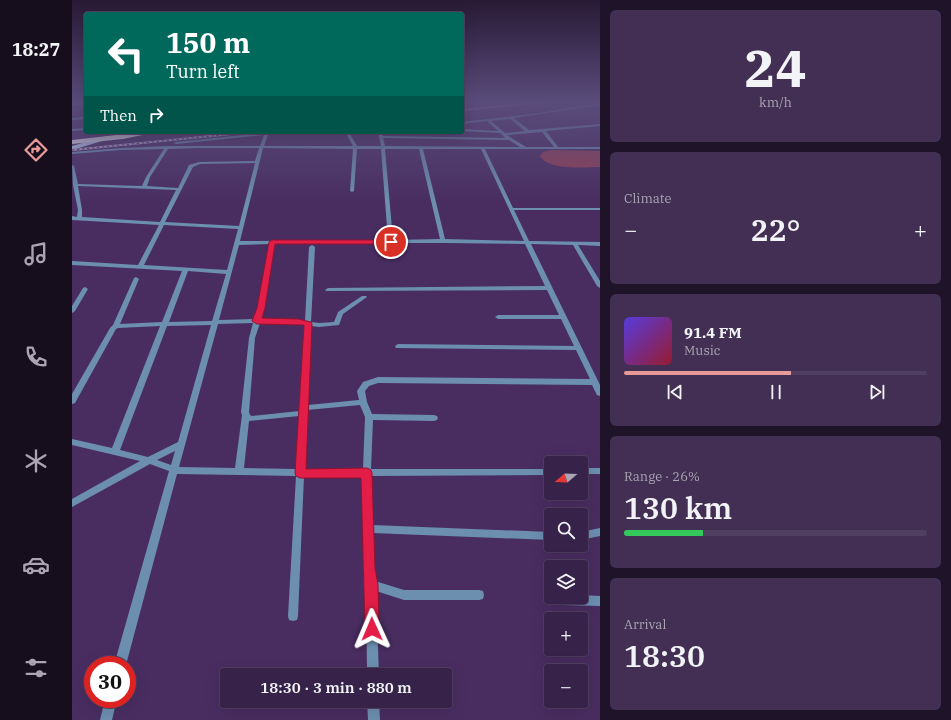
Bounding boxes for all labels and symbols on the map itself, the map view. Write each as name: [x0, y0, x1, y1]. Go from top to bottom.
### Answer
pin: [374, 225, 408, 259]
north arrow: [544, 456, 588, 500]
position arrow: [351, 608, 393, 650]
speed limit sign: 30: [84, 656, 136, 708]

